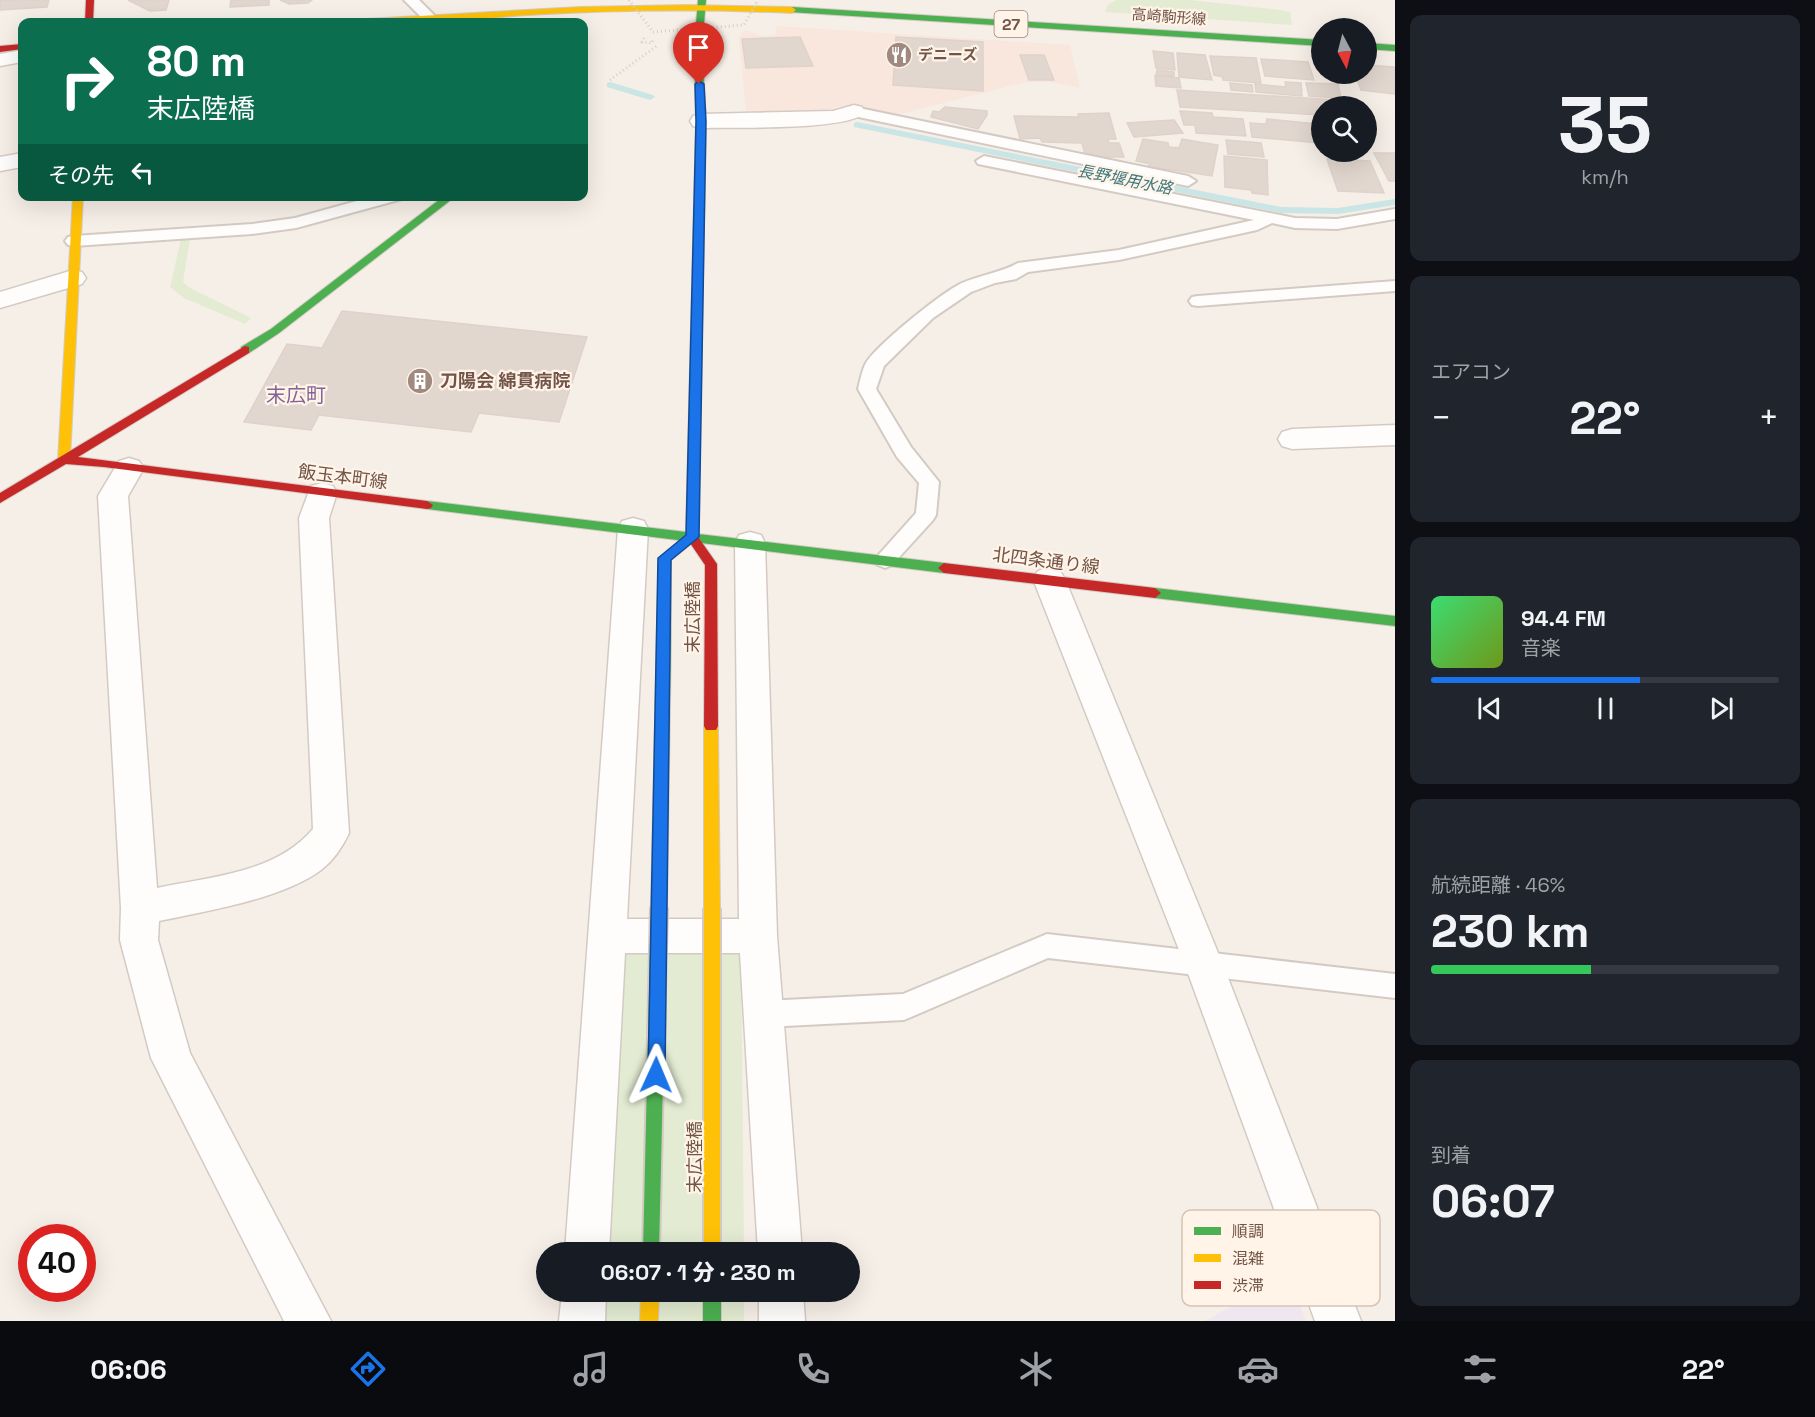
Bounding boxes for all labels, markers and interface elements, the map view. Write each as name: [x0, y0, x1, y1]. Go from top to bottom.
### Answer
street label: 高崎駒形線: [1131, 4, 1207, 29]
road number: 27: [994, 11, 1028, 37]
north arrow: [1311, 18, 1377, 84]
map controls: [1311, 18, 1377, 162]
pin: [673, 22, 724, 84]
icon: arrive: [682, 31, 715, 64]
text: 80 m: [147, 35, 246, 88]
restaurant icon: デニーズ: [884, 40, 914, 70]
icon: right: [48, 42, 126, 120]
place label: デニーズ: [918, 45, 977, 64]
text: 35: [1558, 75, 1652, 175]
text: 末広陸橋: [147, 91, 255, 126]
button: search: [1311, 96, 1377, 162]
icon: left: [126, 156, 159, 189]
water label: 長野堰用水路: [1076, 160, 1176, 199]
text: その先: [48, 161, 114, 189]
text: km/h: [1581, 164, 1629, 190]
text: エアコン: [1431, 359, 1511, 385]
building icon: 刀陽会 綿貫病院: [405, 366, 435, 396]
place label: 刀陽会 綿貫病院: [440, 369, 571, 392]
district label: 末広町: [266, 382, 326, 408]
text: 22°: [1569, 390, 1641, 447]
text: −: [1431, 397, 1451, 439]
text: +: [1759, 397, 1779, 439]
street label: 飯玉本町線: [297, 460, 389, 493]
street label: 北四条通り線: [991, 543, 1101, 578]
street label: 末広陸橋: [681, 581, 704, 653]
text: 94.4 FM: [1521, 604, 1606, 632]
text: 音楽: [1521, 635, 1561, 661]
icon: previous: [1473, 692, 1506, 725]
icon: pause: [1589, 692, 1622, 725]
icon: next: [1705, 692, 1738, 725]
text: 航続距離 · 46%: [1431, 872, 1565, 898]
text: 230 km: [1431, 903, 1590, 960]
position arrow: [624, 1043, 688, 1107]
street label: 末広陸橋: [683, 1121, 706, 1193]
text: 到着: [1431, 1142, 1471, 1168]
text: 06:07: [1431, 1173, 1555, 1230]
legend: [1182, 1210, 1380, 1306]
text: 順調: [1232, 1221, 1264, 1242]
speed limit sign: 40: [18, 1224, 96, 1302]
text: 混雑: [1232, 1248, 1264, 1269]
text: 06:07 · 1 分 · 230 m: [601, 1258, 795, 1286]
text: 渋滞: [1232, 1275, 1264, 1296]
icon: directions: [347, 1348, 389, 1390]
icon: music: [570, 1348, 612, 1390]
icon: phone: [792, 1348, 834, 1390]
icon: climate: [1015, 1348, 1057, 1390]
icon: car: [1237, 1348, 1279, 1390]
icon: filters: [1459, 1348, 1501, 1390]
text: 06:06: [90, 1352, 167, 1387]
text: 22°: [1682, 1352, 1725, 1387]

